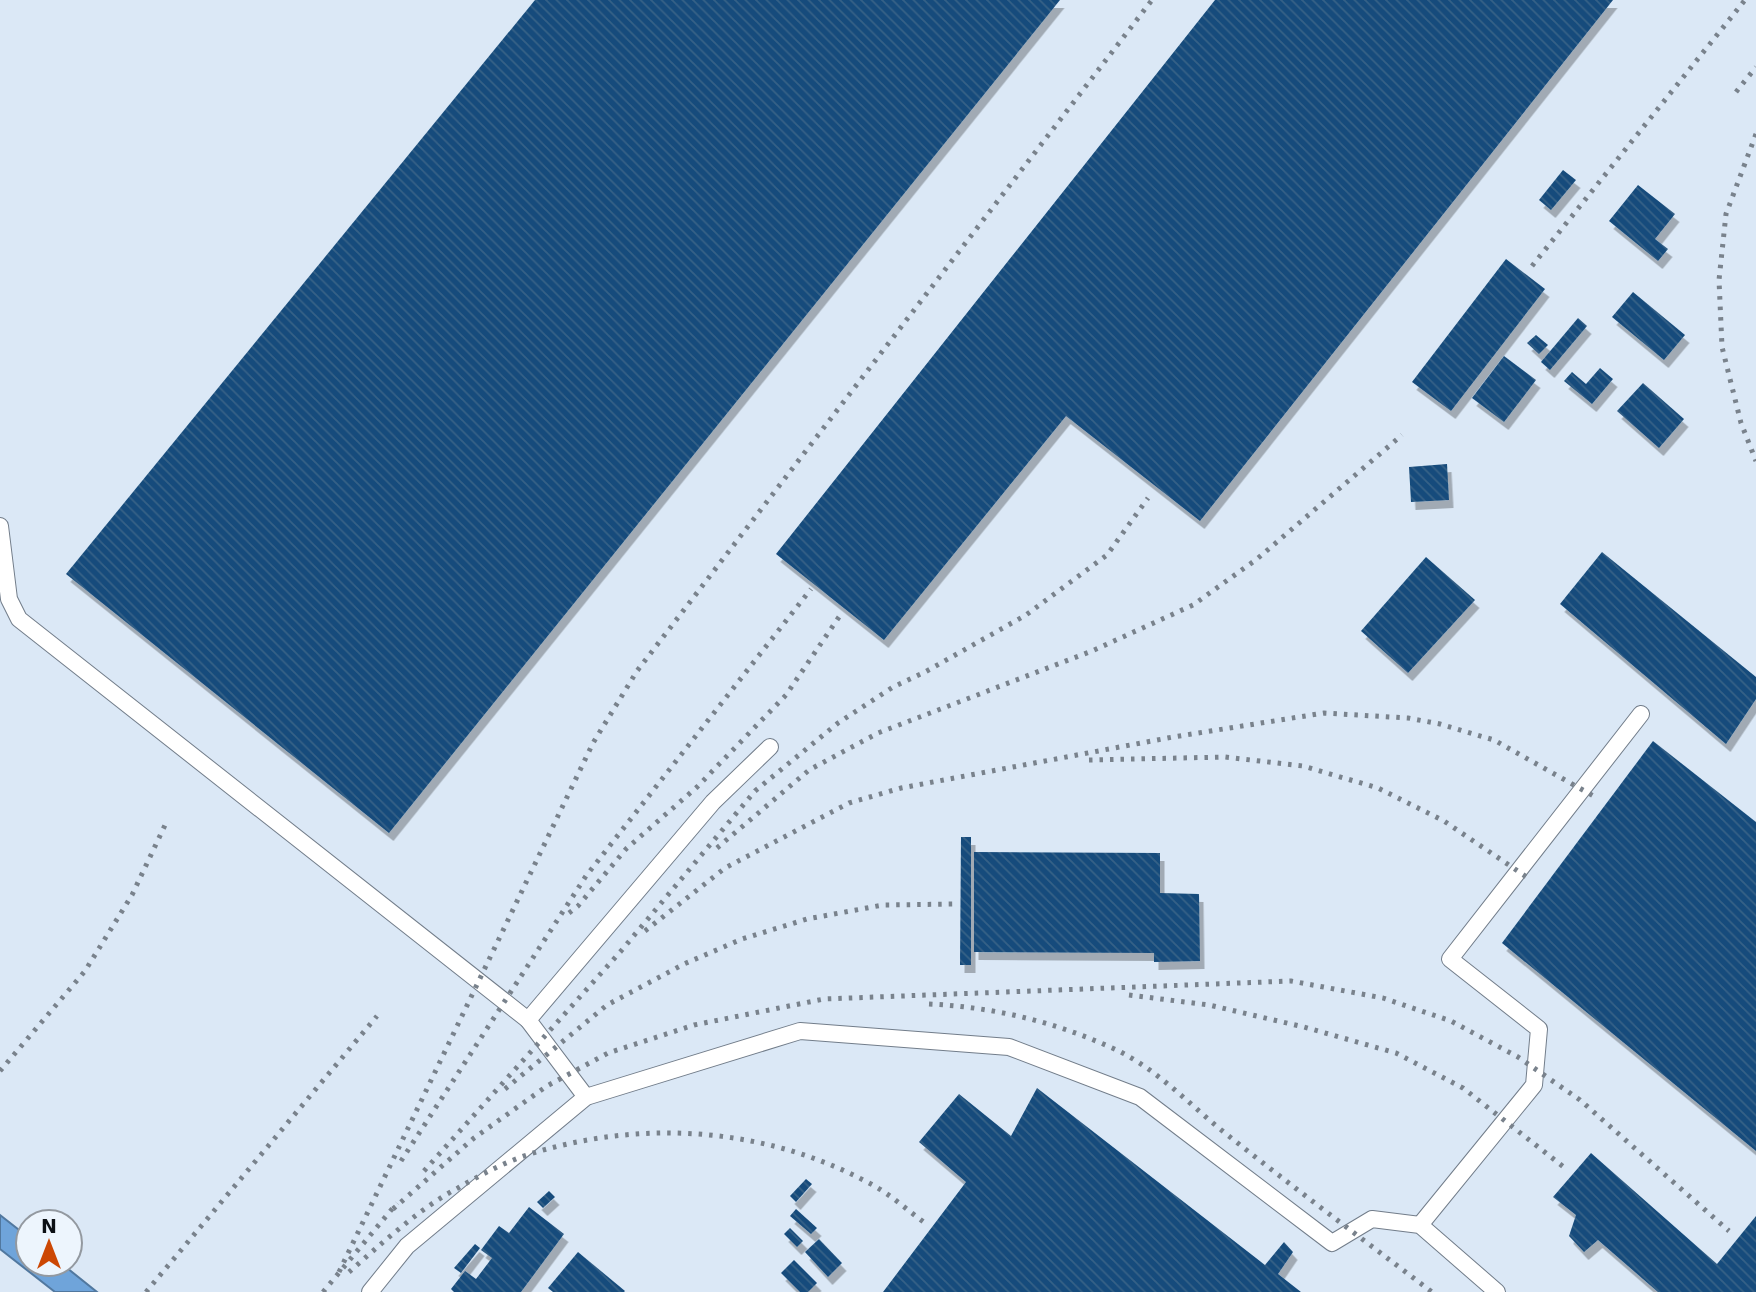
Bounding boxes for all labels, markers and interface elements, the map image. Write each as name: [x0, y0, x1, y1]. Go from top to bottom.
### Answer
north arrow: [14, 1208, 84, 1278]
text: N: [41, 1215, 57, 1237]

